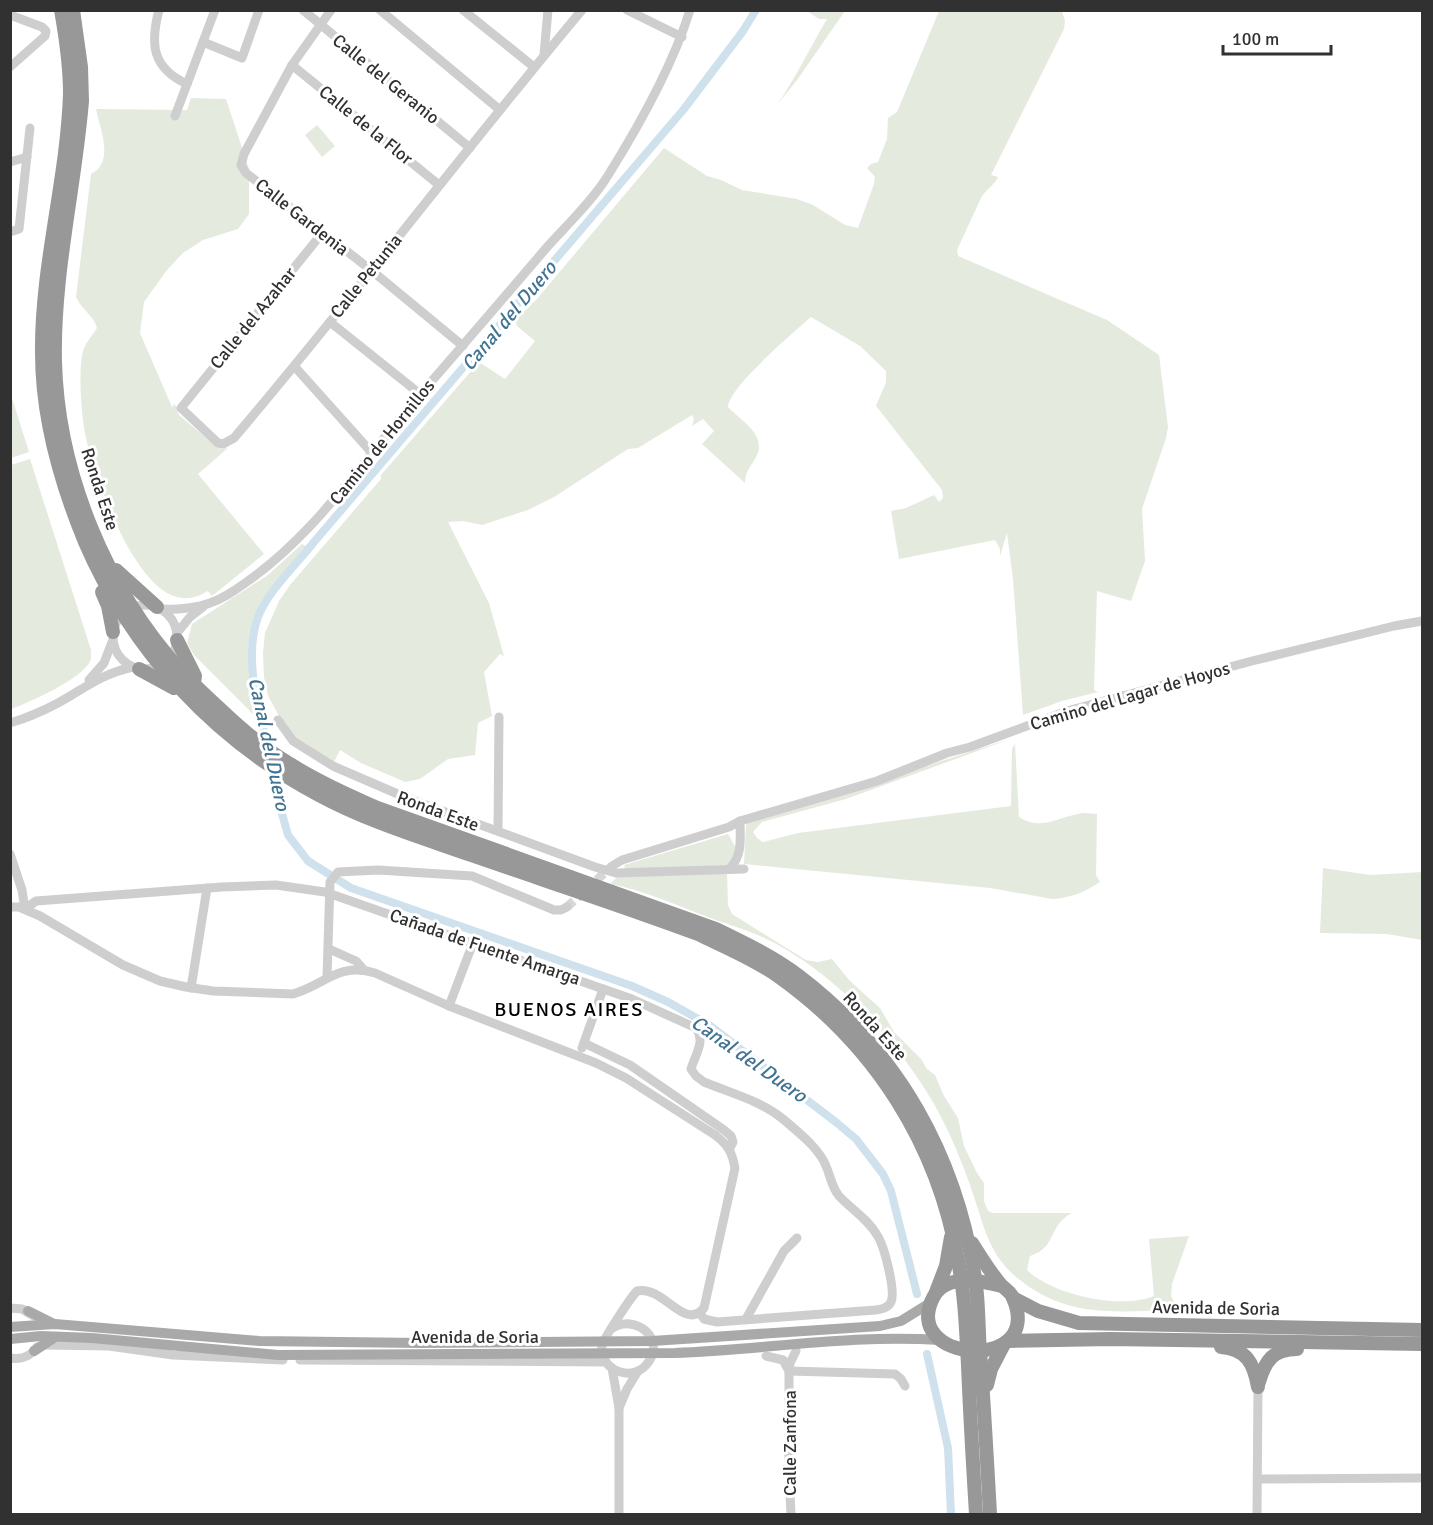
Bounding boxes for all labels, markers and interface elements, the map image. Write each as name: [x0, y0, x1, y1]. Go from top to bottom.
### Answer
scale bar: [1223, 18, 1331, 56]
text: 100 m: [1232, 28, 1279, 50]
street label: Calle del Geranio: [328, 29, 444, 129]
street label: Calle de la Flor: [315, 80, 418, 170]
street label: Calle Gardenia: [251, 174, 353, 260]
street label: Calle Petunia: [325, 230, 407, 322]
water label: Canal del Duero: [456, 255, 563, 376]
street label: Calle del Azahar: [205, 262, 301, 373]
street label: Camino de Hornillos: [325, 375, 439, 509]
street label: Ronda Este: [76, 445, 124, 533]
street label: Camino del Lagar de Hoyos: [1028, 657, 1232, 735]
water label: Canal del Duero: [243, 675, 296, 814]
street label: Ronda Este: [394, 786, 482, 836]
street label: Cañada de Fuente Amarga: [387, 904, 583, 990]
street label: Ronda Este: [838, 987, 912, 1065]
district label: BUENOS AIRES: [494, 997, 644, 1022]
water label: Canal del Duero: [686, 1010, 813, 1109]
street label: Avenida de Soria: [1152, 1296, 1280, 1320]
street label: Avenida de Soria: [411, 1326, 539, 1348]
street label: Calle Zanfona: [779, 1390, 801, 1496]

